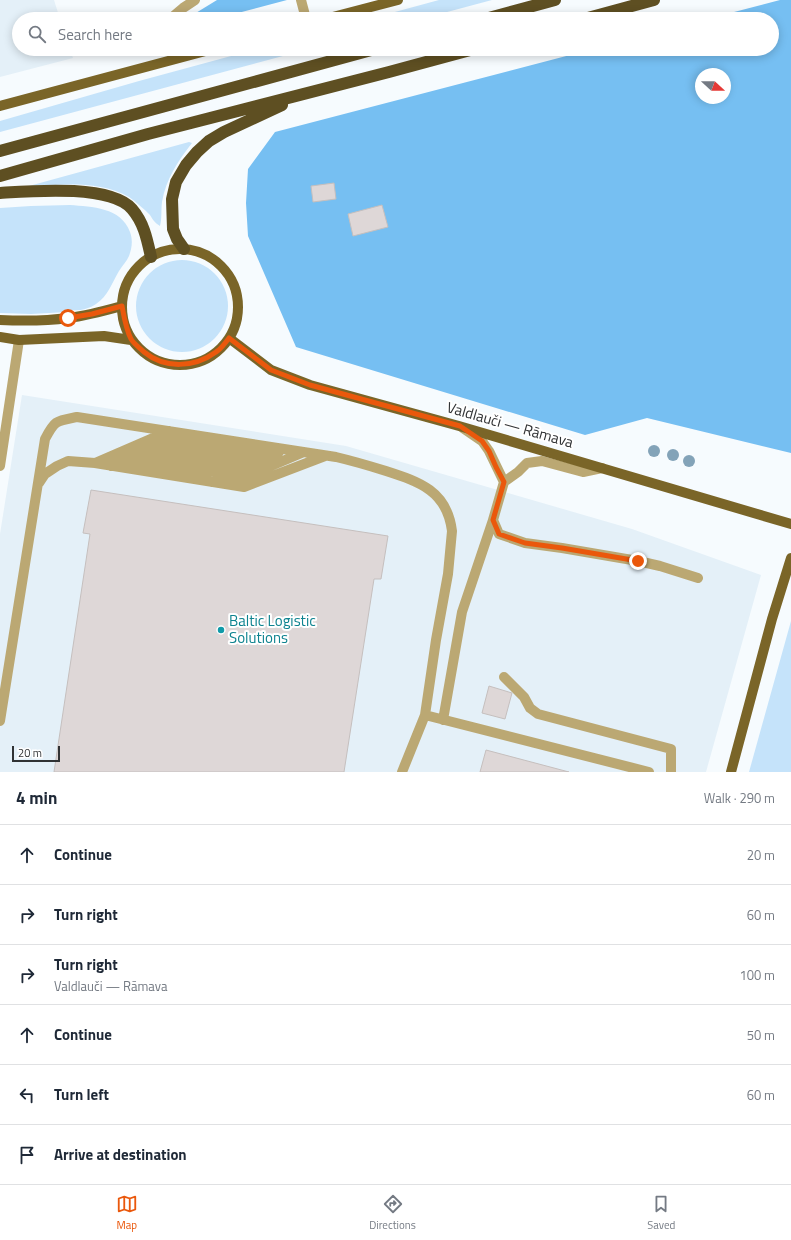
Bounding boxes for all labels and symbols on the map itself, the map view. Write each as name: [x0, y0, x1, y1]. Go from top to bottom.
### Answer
north arrow: [695, 68, 731, 104]
route start: [59, 309, 77, 327]
street label: Valdlauči — Rāmava: [444, 395, 577, 454]
route end: [629, 552, 647, 570]
place label: Baltic Logistic Solutions: [229, 609, 316, 649]
marker: Baltic Logistic Solutions: [216, 625, 226, 635]
scale bar: [12, 744, 60, 763]

